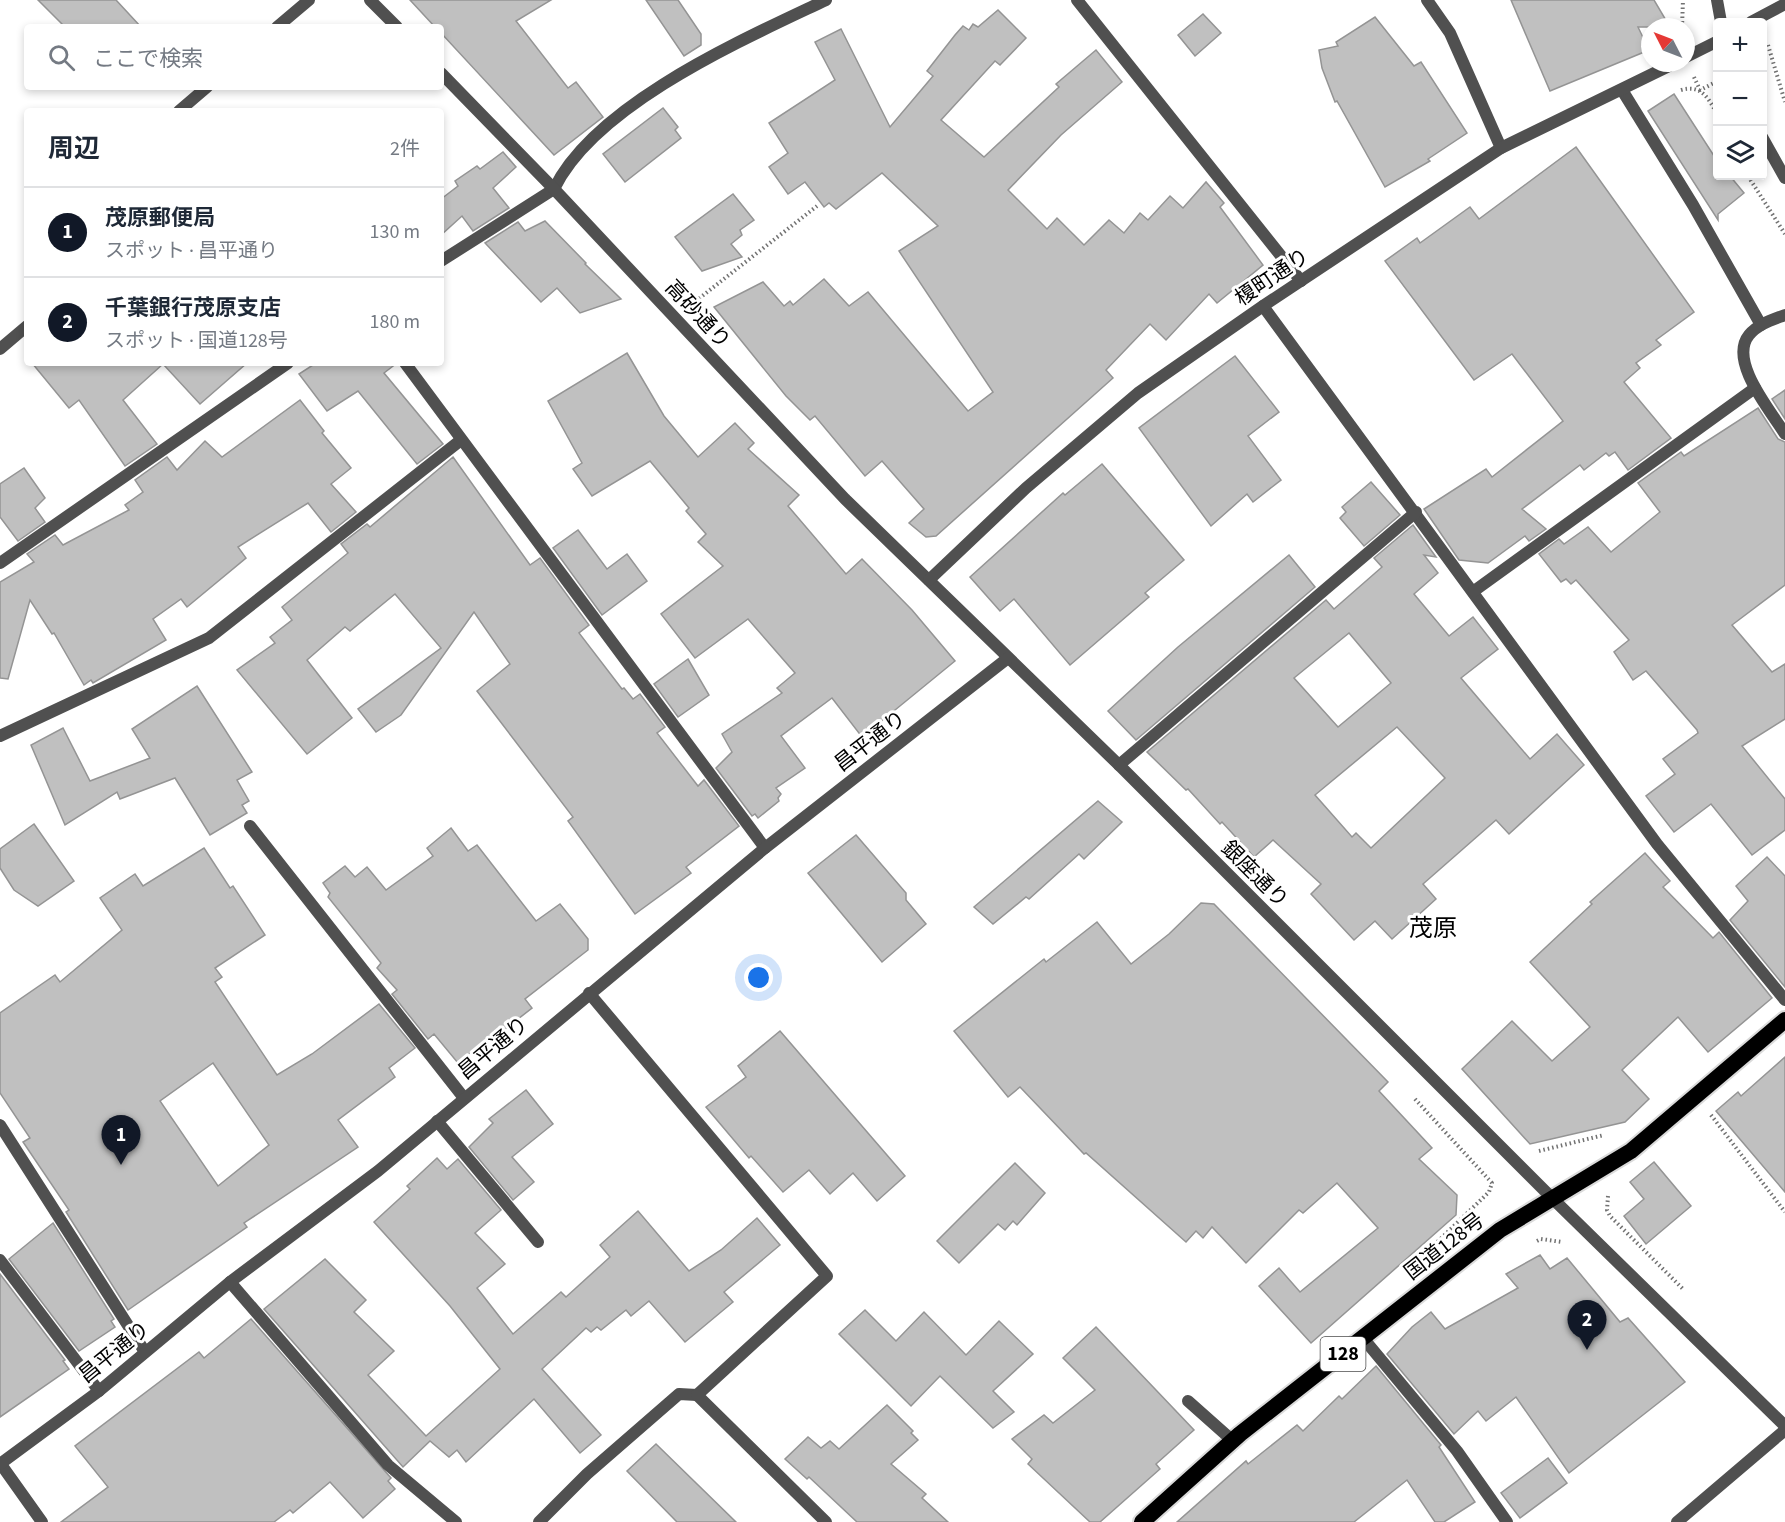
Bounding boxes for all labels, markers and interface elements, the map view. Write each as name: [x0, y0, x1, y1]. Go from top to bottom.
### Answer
north arrow: [1641, 18, 1695, 72]
map controls: [1713, 18, 1767, 180]
button: +: [1713, 18, 1767, 72]
search box: [24, 24, 444, 90]
icon: search: [45, 41, 78, 74]
text: ここで検索: [93, 43, 203, 75]
button: −: [1713, 72, 1767, 126]
button: layers: [1713, 126, 1767, 180]
text: 周辺: [48, 130, 100, 167]
text: 2件: [390, 135, 420, 163]
text: 茂原郵便局: [105, 202, 215, 234]
text: 1: [62, 218, 73, 246]
text: 130 m: [370, 218, 420, 246]
text: スポット · 昌平通り: [105, 237, 278, 265]
street label: 榎町通り: [1229, 241, 1315, 313]
street label: 高砂通り: [658, 273, 738, 355]
text: 千葉銀行茂原支店: [105, 292, 281, 324]
text: 2: [62, 308, 73, 336]
text: 180 m: [370, 308, 420, 336]
text: スポット · 国道128号: [105, 327, 288, 355]
street label: 昌平通り: [828, 703, 912, 779]
street label: 銀座通り: [1215, 834, 1295, 914]
district label: 茂原: [1409, 911, 1457, 946]
your location: [744, 963, 773, 992]
street label: 昌平通り: [451, 1010, 535, 1086]
pin: 1: [102, 1116, 140, 1165]
street label: 国道128号: [1398, 1205, 1490, 1287]
pin: 2: [1568, 1300, 1606, 1350]
street label: 昌平通り: [72, 1314, 156, 1390]
road number: 128: [1320, 1337, 1366, 1371]

